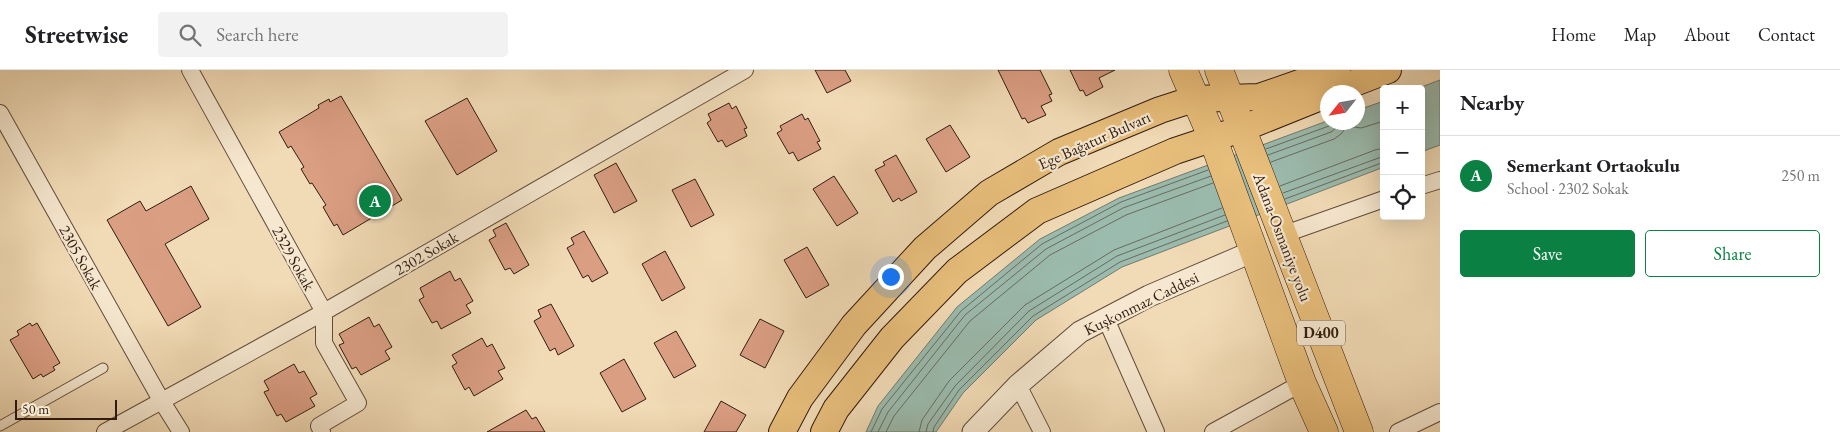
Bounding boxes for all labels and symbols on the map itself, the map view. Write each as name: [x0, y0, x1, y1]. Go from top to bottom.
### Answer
north arrow: [1320, 85, 1365, 130]
street label: Ege Bağatur Bulvarı: [1035, 106, 1154, 175]
street label: Adana-Osmaniye yolu: [1248, 169, 1317, 305]
pin: A: [359, 182, 391, 220]
street label: 2305 Sokak: [54, 221, 107, 294]
street label: 2329 Sokak: [267, 222, 320, 295]
street label: 2302 Sokak: [390, 226, 462, 280]
your location: [878, 264, 904, 290]
street label: Kuşkonmaz Caddesi: [1080, 266, 1202, 340]
road number: D400: [1297, 320, 1345, 346]
scale bar: [15, 397, 118, 420]

